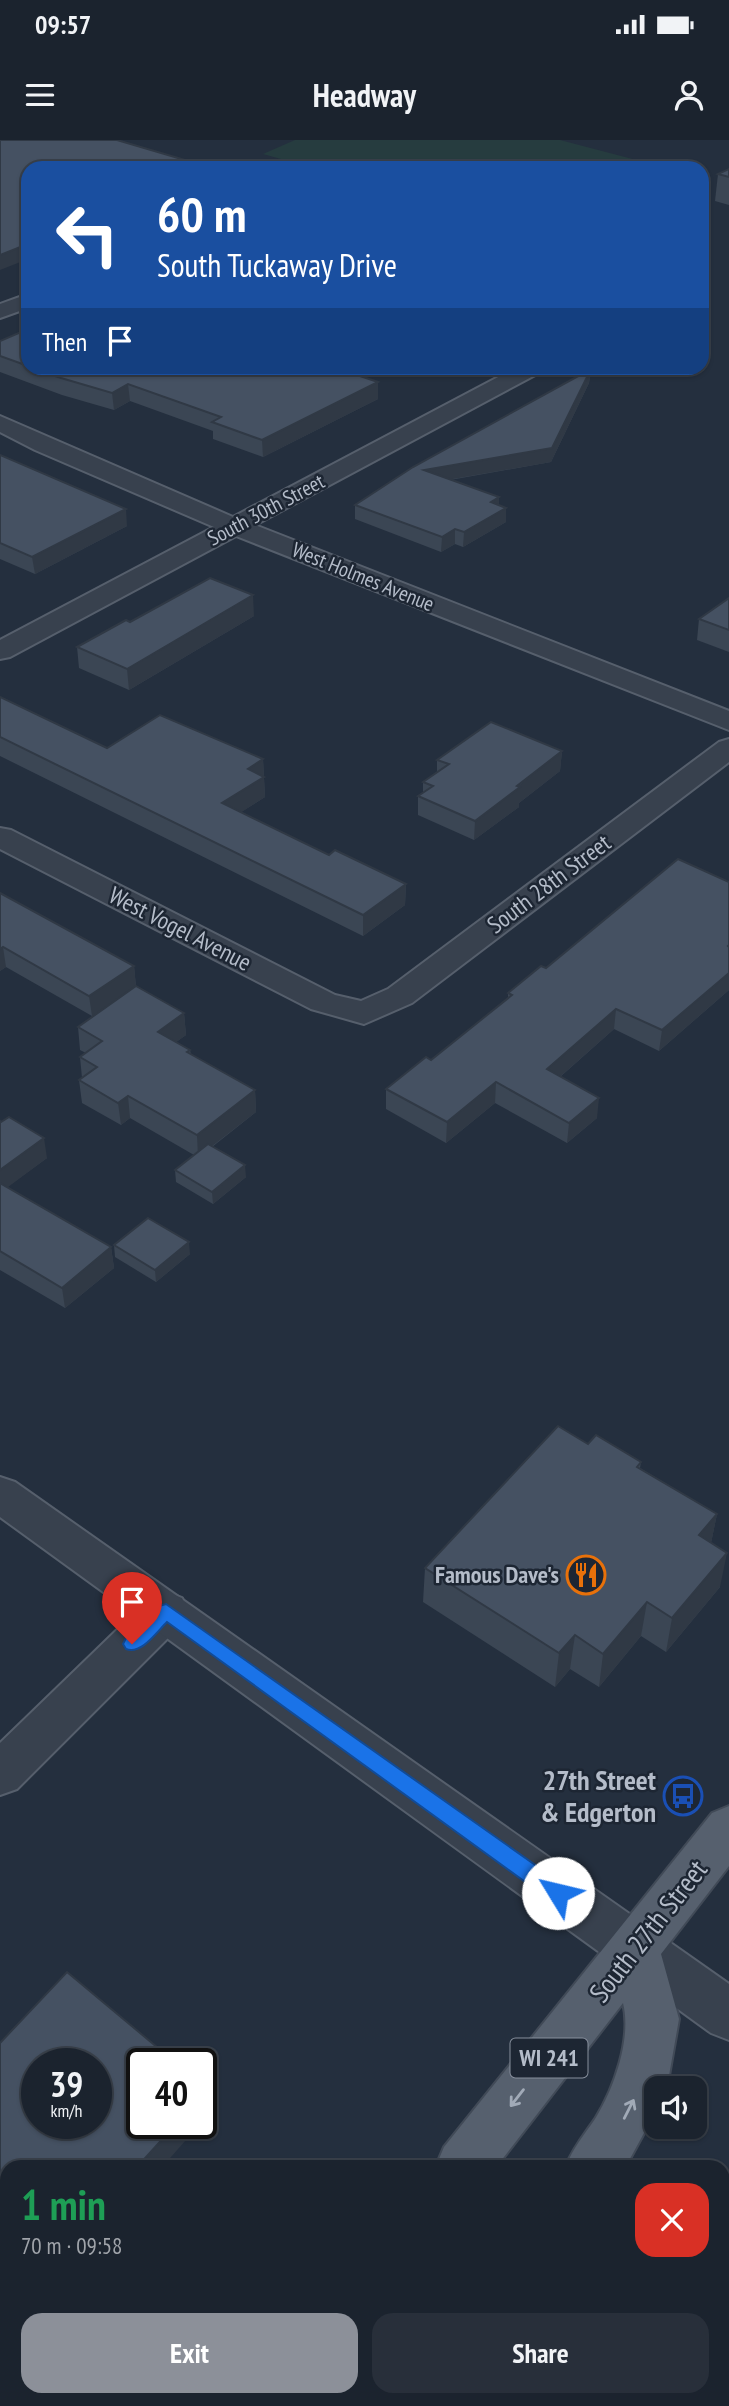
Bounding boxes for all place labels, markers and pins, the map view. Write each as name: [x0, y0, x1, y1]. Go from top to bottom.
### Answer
restaurant icon: Famous Dave's: [565, 1554, 607, 1596]
place label: Famous Dave's: [435, 1559, 559, 1590]
pin: [102, 1572, 162, 1644]
place label: 27th Street & Edgerton: [540, 1761, 656, 1830]
bus stop icon: 27th Street & Edgerton: [662, 1775, 704, 1817]

